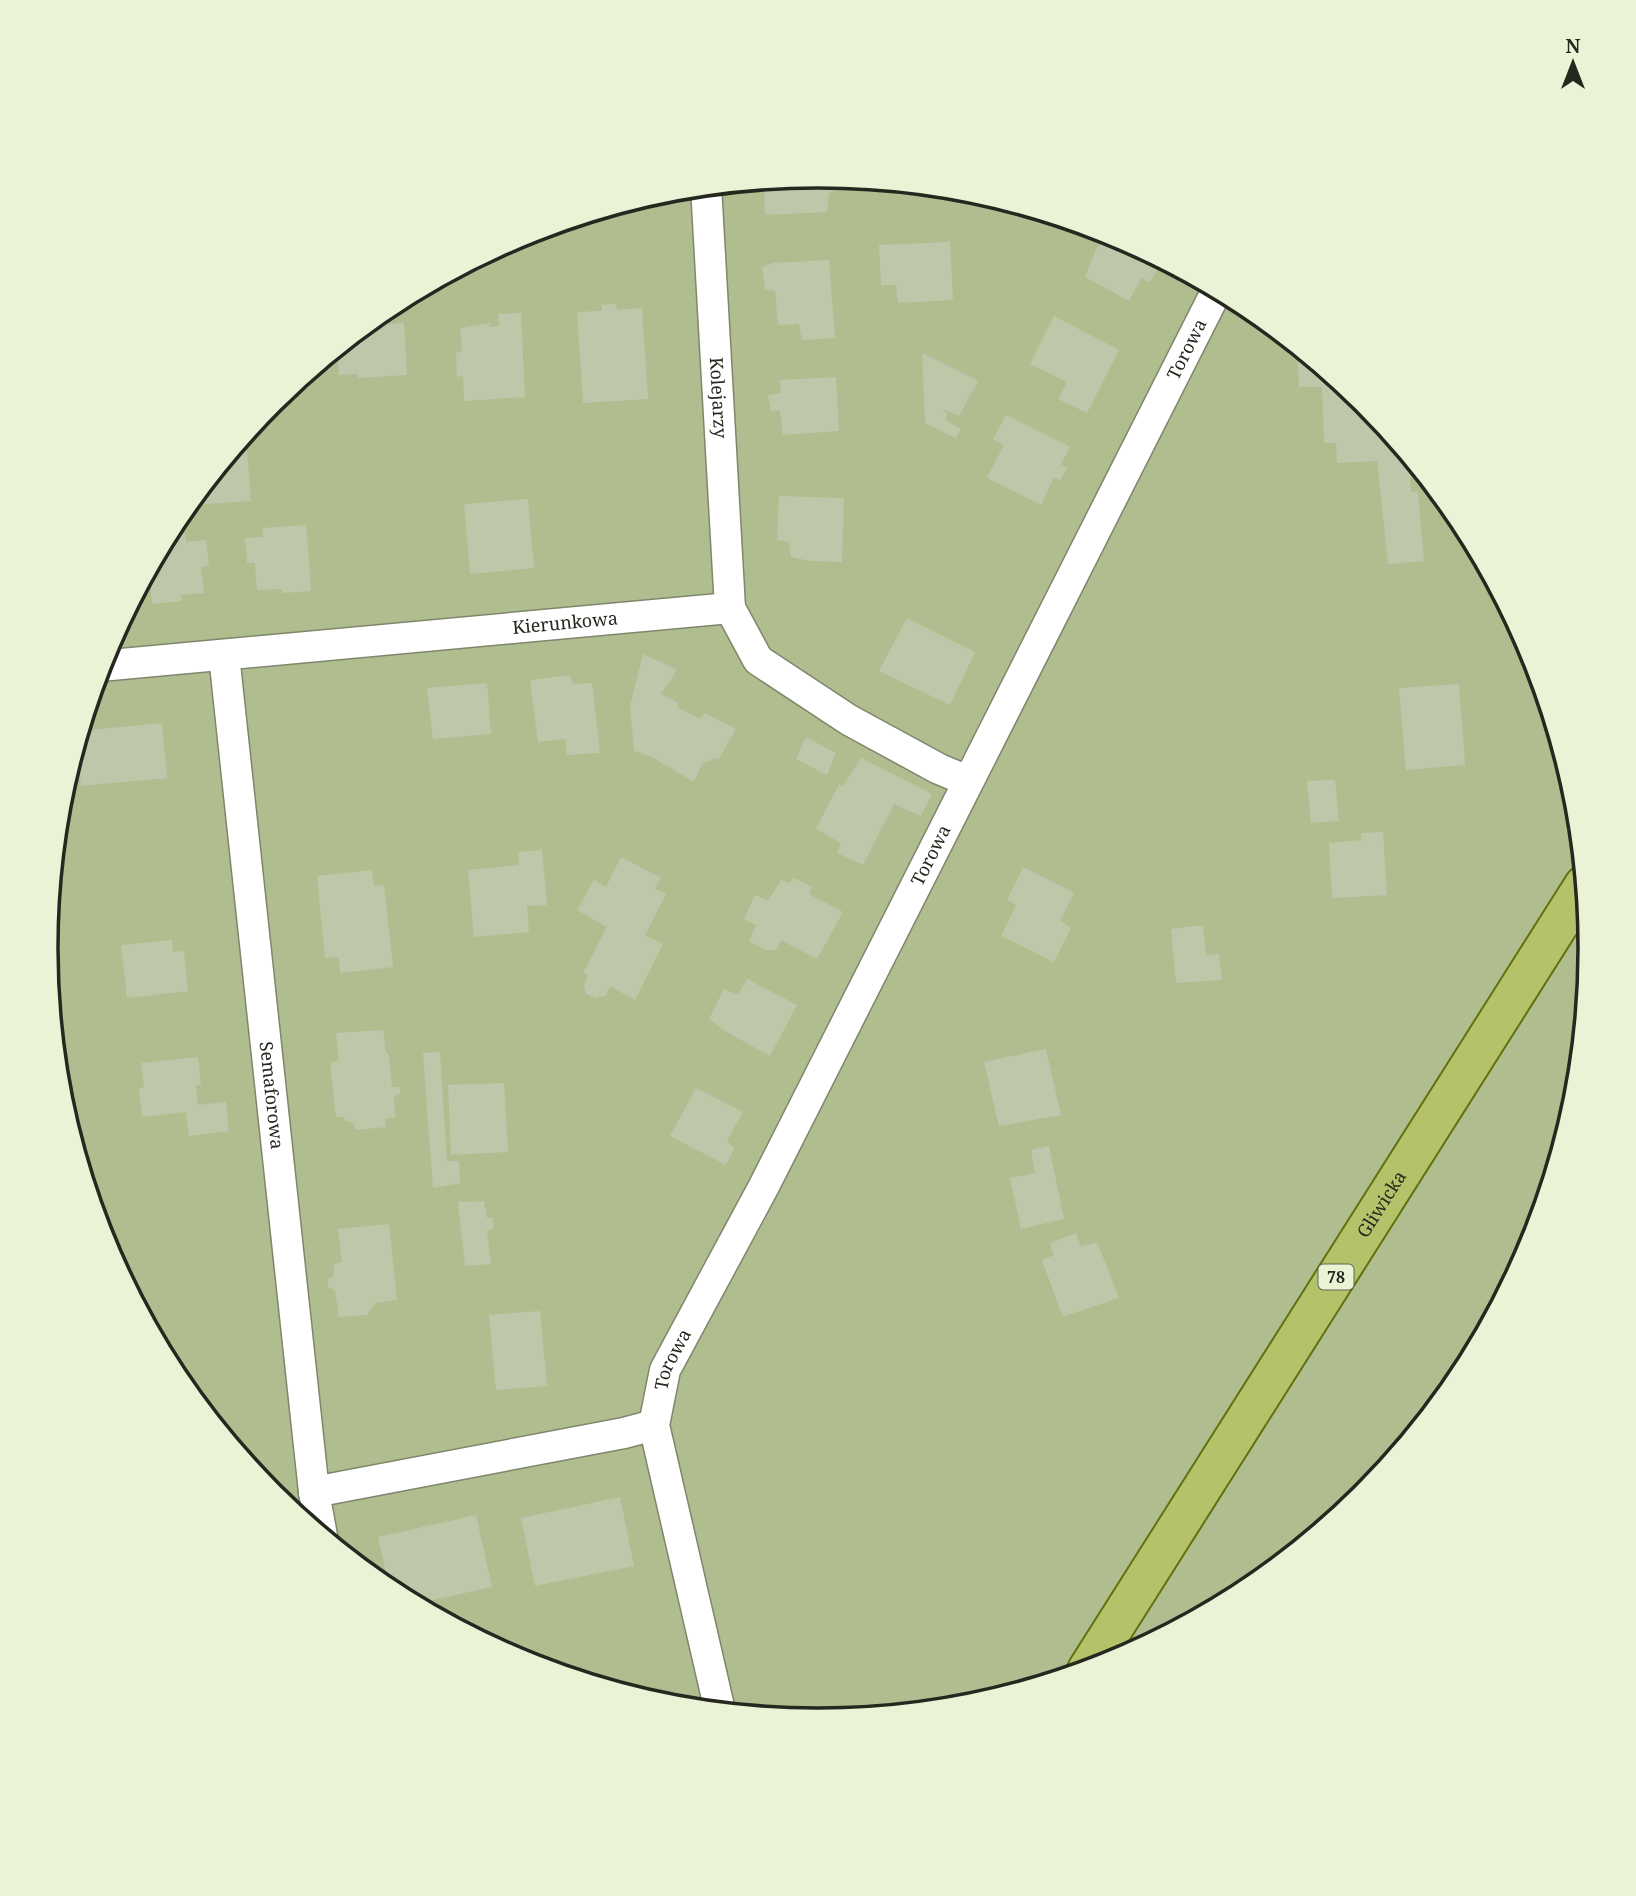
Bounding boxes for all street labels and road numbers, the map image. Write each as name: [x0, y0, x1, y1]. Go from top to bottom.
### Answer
street label: Torowa: [1161, 314, 1211, 383]
street label: Kolejarzy: [705, 356, 733, 440]
street label: Kierunkowa: [511, 605, 619, 639]
street label: Torowa: [905, 820, 956, 889]
street label: Semaforowa: [255, 1040, 290, 1150]
street label: Gliwicka: [1351, 1166, 1411, 1242]
road number: 78: [1318, 1264, 1354, 1289]
street label: Torowa: [648, 1324, 696, 1392]

